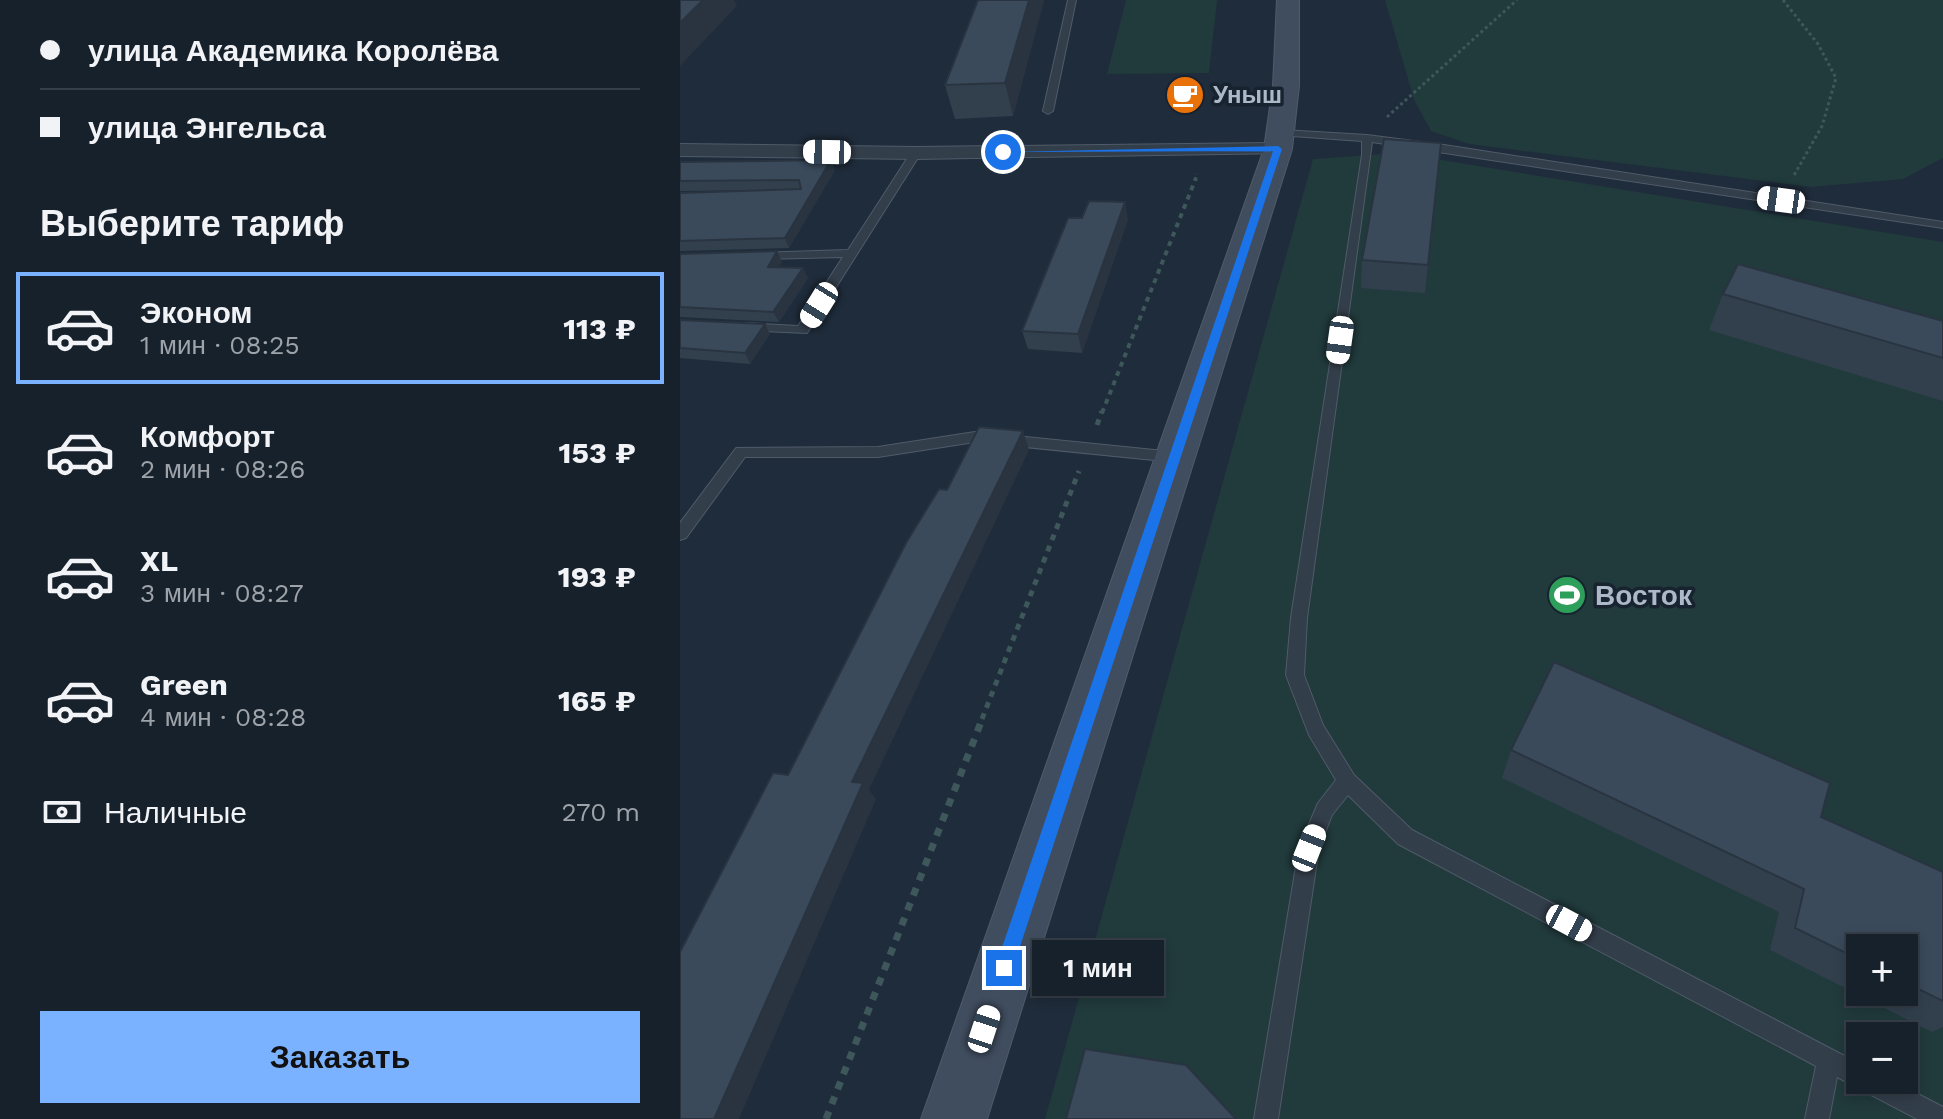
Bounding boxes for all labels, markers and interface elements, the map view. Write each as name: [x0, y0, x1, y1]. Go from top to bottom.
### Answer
text: улица Академика Королёва: [88, 33, 499, 68]
cafe icon: Уныш: [1164, 74, 1206, 116]
place label: Уныш: [1213, 81, 1282, 109]
text: улица Энгельса: [88, 110, 326, 145]
route start: [985, 134, 1021, 170]
car: [803, 140, 851, 164]
car: [1756, 185, 1806, 215]
text: Выберите тариф: [40, 203, 344, 245]
car: [796, 278, 842, 332]
icon: car: [44, 292, 116, 364]
text: Эконом: [140, 295, 253, 330]
text: 113 ₽: [563, 311, 636, 346]
car: [1325, 315, 1355, 365]
text: 1 мин · 08:25: [140, 330, 300, 360]
icon: car: [44, 416, 116, 488]
text: Комфорт: [140, 419, 275, 454]
text: 153 ₽: [559, 435, 636, 470]
text: 2 мин · 08:26: [140, 454, 305, 484]
icon: car: [44, 540, 116, 612]
text: XL: [140, 543, 178, 578]
text: 193 ₽: [558, 559, 636, 594]
sports icon: Восток: [1546, 574, 1588, 616]
text: 3 мин · 08:27: [140, 578, 304, 608]
place label: Восток: [1595, 579, 1693, 612]
icon: car: [44, 664, 116, 736]
text: Green: [140, 667, 228, 702]
text: 165 ₽: [558, 683, 636, 718]
text: 4 мин · 08:28: [140, 702, 306, 732]
icon: cash: [40, 790, 84, 834]
text: Наличные: [104, 795, 247, 830]
text: 270 m: [561, 797, 640, 827]
car: [1289, 821, 1329, 875]
car: [1542, 901, 1596, 945]
map controls: [1846, 934, 1918, 1094]
button: +: [1846, 934, 1918, 1006]
callout: 1 мин: [1032, 940, 1164, 996]
route end: [986, 950, 1022, 986]
text: 1 мин: [1063, 953, 1133, 983]
car: [965, 1002, 1003, 1056]
button: Заказать: [40, 1011, 640, 1103]
button: −: [1846, 1022, 1918, 1094]

